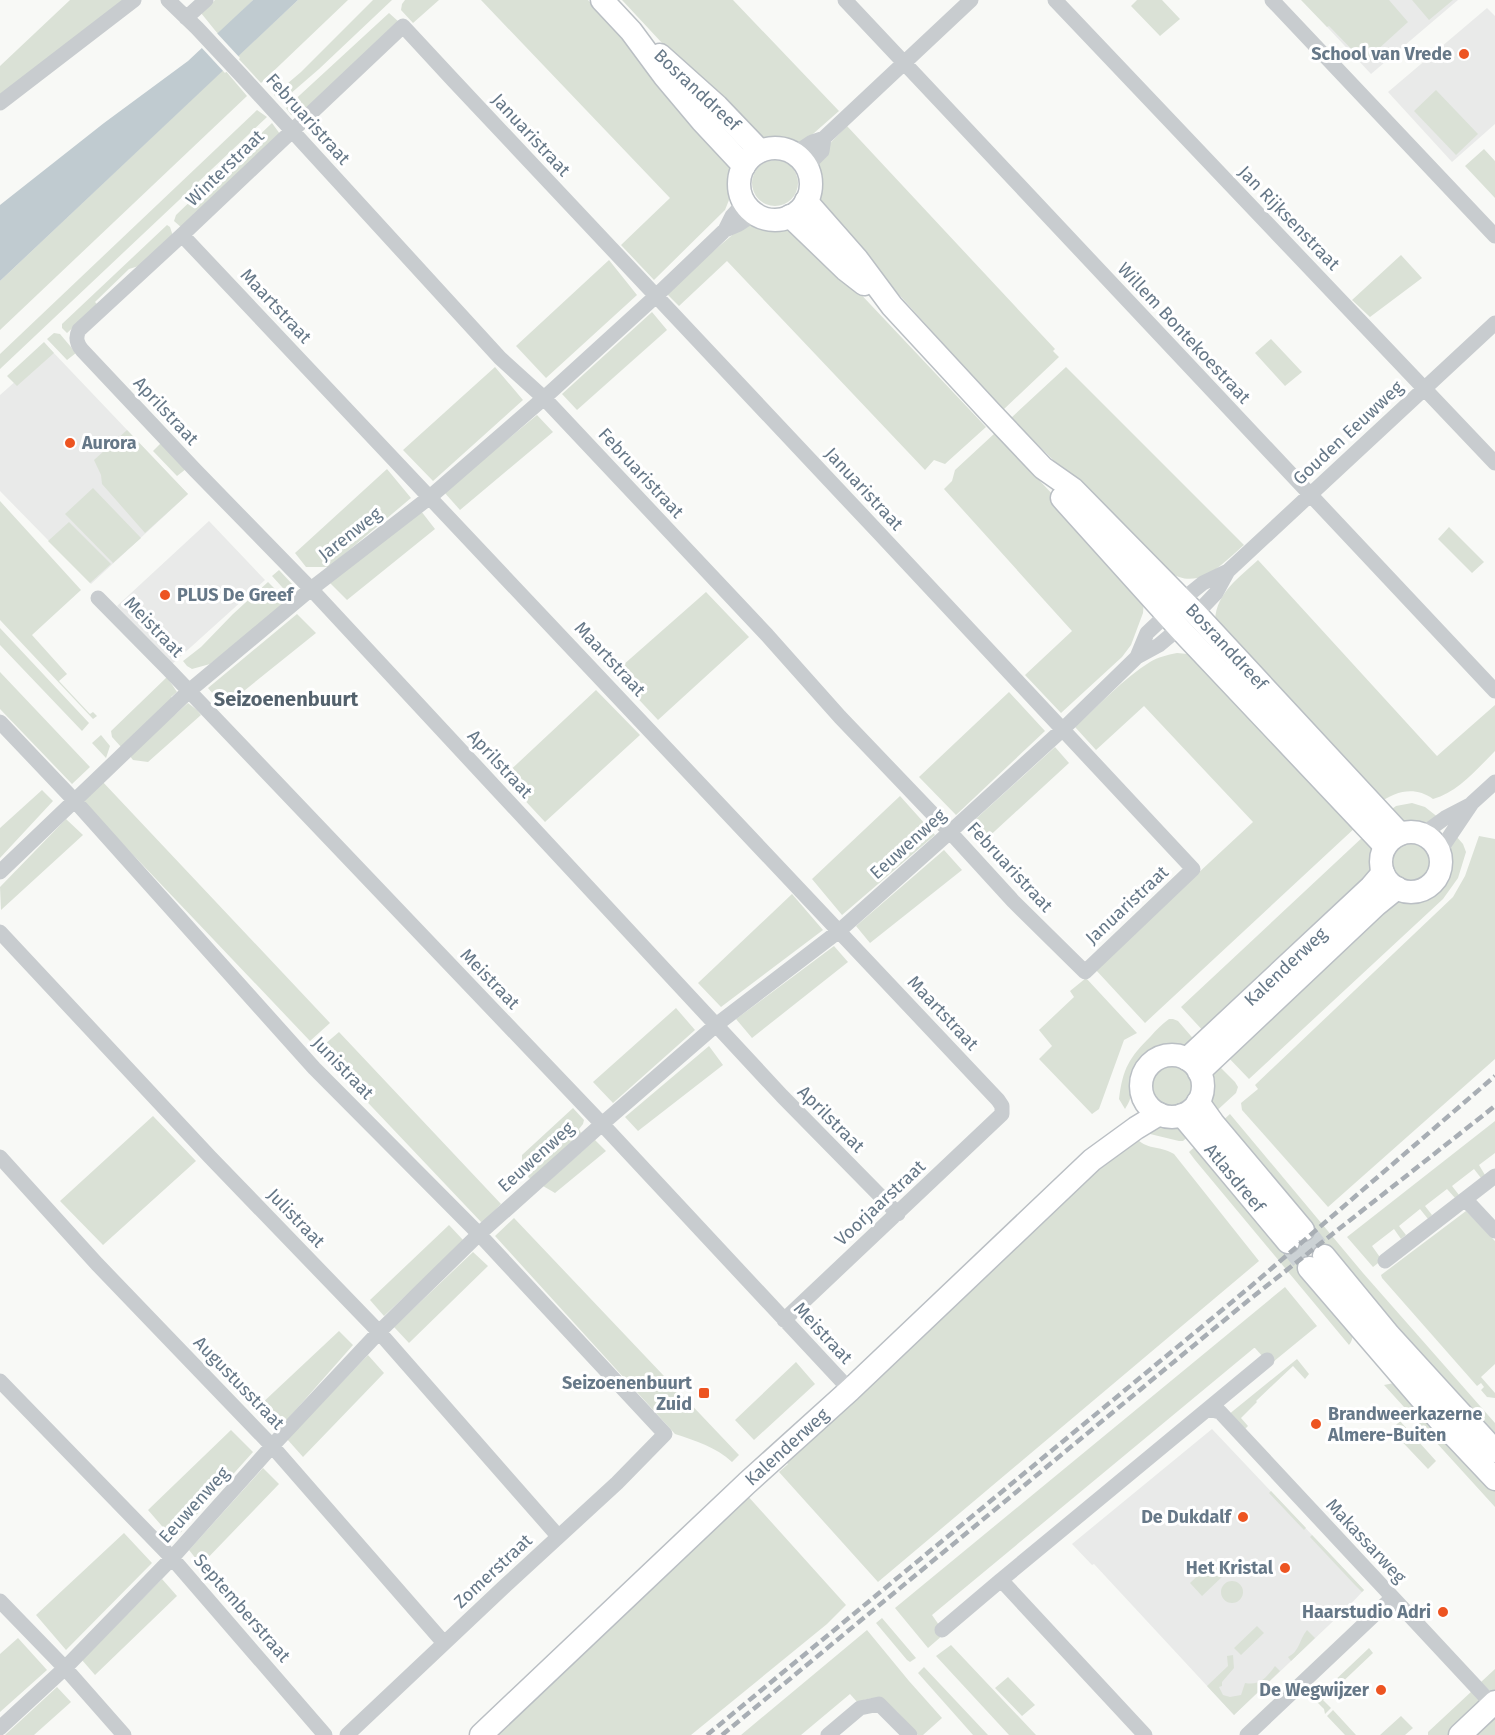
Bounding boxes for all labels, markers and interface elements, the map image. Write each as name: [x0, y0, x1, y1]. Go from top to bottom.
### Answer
place label: School van Vrede: [1311, 43, 1452, 65]
street label: Bosranddreef: [649, 44, 746, 137]
marker: School van Vrede: [1457, 47, 1471, 61]
street label: Februaristraat: [261, 69, 355, 170]
street label: Januaristraat: [487, 89, 575, 181]
street label: Winterstraat: [181, 125, 269, 211]
street label: Jan Rijksenstraat: [1234, 161, 1345, 275]
street label: Willem Bontekoestraat: [1113, 258, 1255, 409]
street label: Maartstraat: [236, 264, 316, 348]
street label: Aprilstraat: [129, 372, 204, 450]
street label: Gouden Eeuwweg: [1288, 376, 1408, 490]
street label: Februaristraat: [594, 423, 689, 523]
place label: Aurora: [81, 432, 137, 454]
marker: Aurora: [63, 436, 77, 450]
street label: Januaristraat: [820, 443, 908, 535]
street label: Jarenweg: [314, 502, 386, 565]
place label: PLUS De Greef: [177, 584, 295, 606]
marker: PLUS De Greef: [158, 588, 172, 602]
street label: Meistraat: [120, 592, 189, 662]
street label: Bosranddreef: [1181, 599, 1273, 696]
street label: Maartstraat: [570, 617, 650, 701]
district label: Seizoenenbuurt: [214, 687, 359, 711]
street label: Aprilstraat: [463, 725, 538, 803]
street label: Eeuwenweg: [865, 804, 951, 884]
street label: Februaristraat: [963, 817, 1058, 917]
street label: Januaristraat: [1081, 861, 1173, 949]
street label: Kalenderweg: [1240, 922, 1332, 1011]
street label: Meistraat: [456, 944, 525, 1014]
street label: Maartstraat: [903, 971, 983, 1055]
street label: Junistraat: [308, 1032, 379, 1104]
street label: Aprilstraat: [793, 1081, 869, 1157]
street label: Eeuwenweg: [493, 1117, 579, 1197]
street label: Atlasdreef: [1200, 1139, 1271, 1218]
street label: Voorjaarstraat: [830, 1155, 930, 1251]
street label: Julistraat: [263, 1184, 330, 1252]
street label: Meistraat: [789, 1298, 857, 1369]
street label: Augustusstraat: [189, 1332, 289, 1435]
place label: Seizoenenbuurt Zuid: [562, 1372, 693, 1415]
marker: Seizoenenbuurt Zuid: [697, 1386, 711, 1400]
street label: Kalenderweg: [740, 1403, 834, 1491]
place label: Brandweerkazerne Almere-Buiten: [1327, 1403, 1482, 1446]
marker: Brandweerkazerne Almere-Buiten: [1309, 1417, 1323, 1431]
street label: Eeuwenweg: [154, 1462, 234, 1548]
street label: Makassarweg: [1321, 1494, 1411, 1588]
place label: De Dukdalf: [1141, 1506, 1233, 1528]
marker: De Dukdalf: [1236, 1510, 1250, 1524]
street label: Zomerstraat: [449, 1529, 537, 1613]
street label: Septemberstraat: [189, 1549, 295, 1667]
place label: Het Kristal: [1186, 1557, 1274, 1579]
marker: Het Kristal: [1278, 1561, 1292, 1575]
place label: Haarstudio Adri: [1302, 1601, 1431, 1623]
marker: Haarstudio Adri: [1436, 1605, 1450, 1619]
place label: De Wegwijzer: [1259, 1679, 1370, 1701]
marker: De Wegwijzer: [1374, 1683, 1388, 1697]

